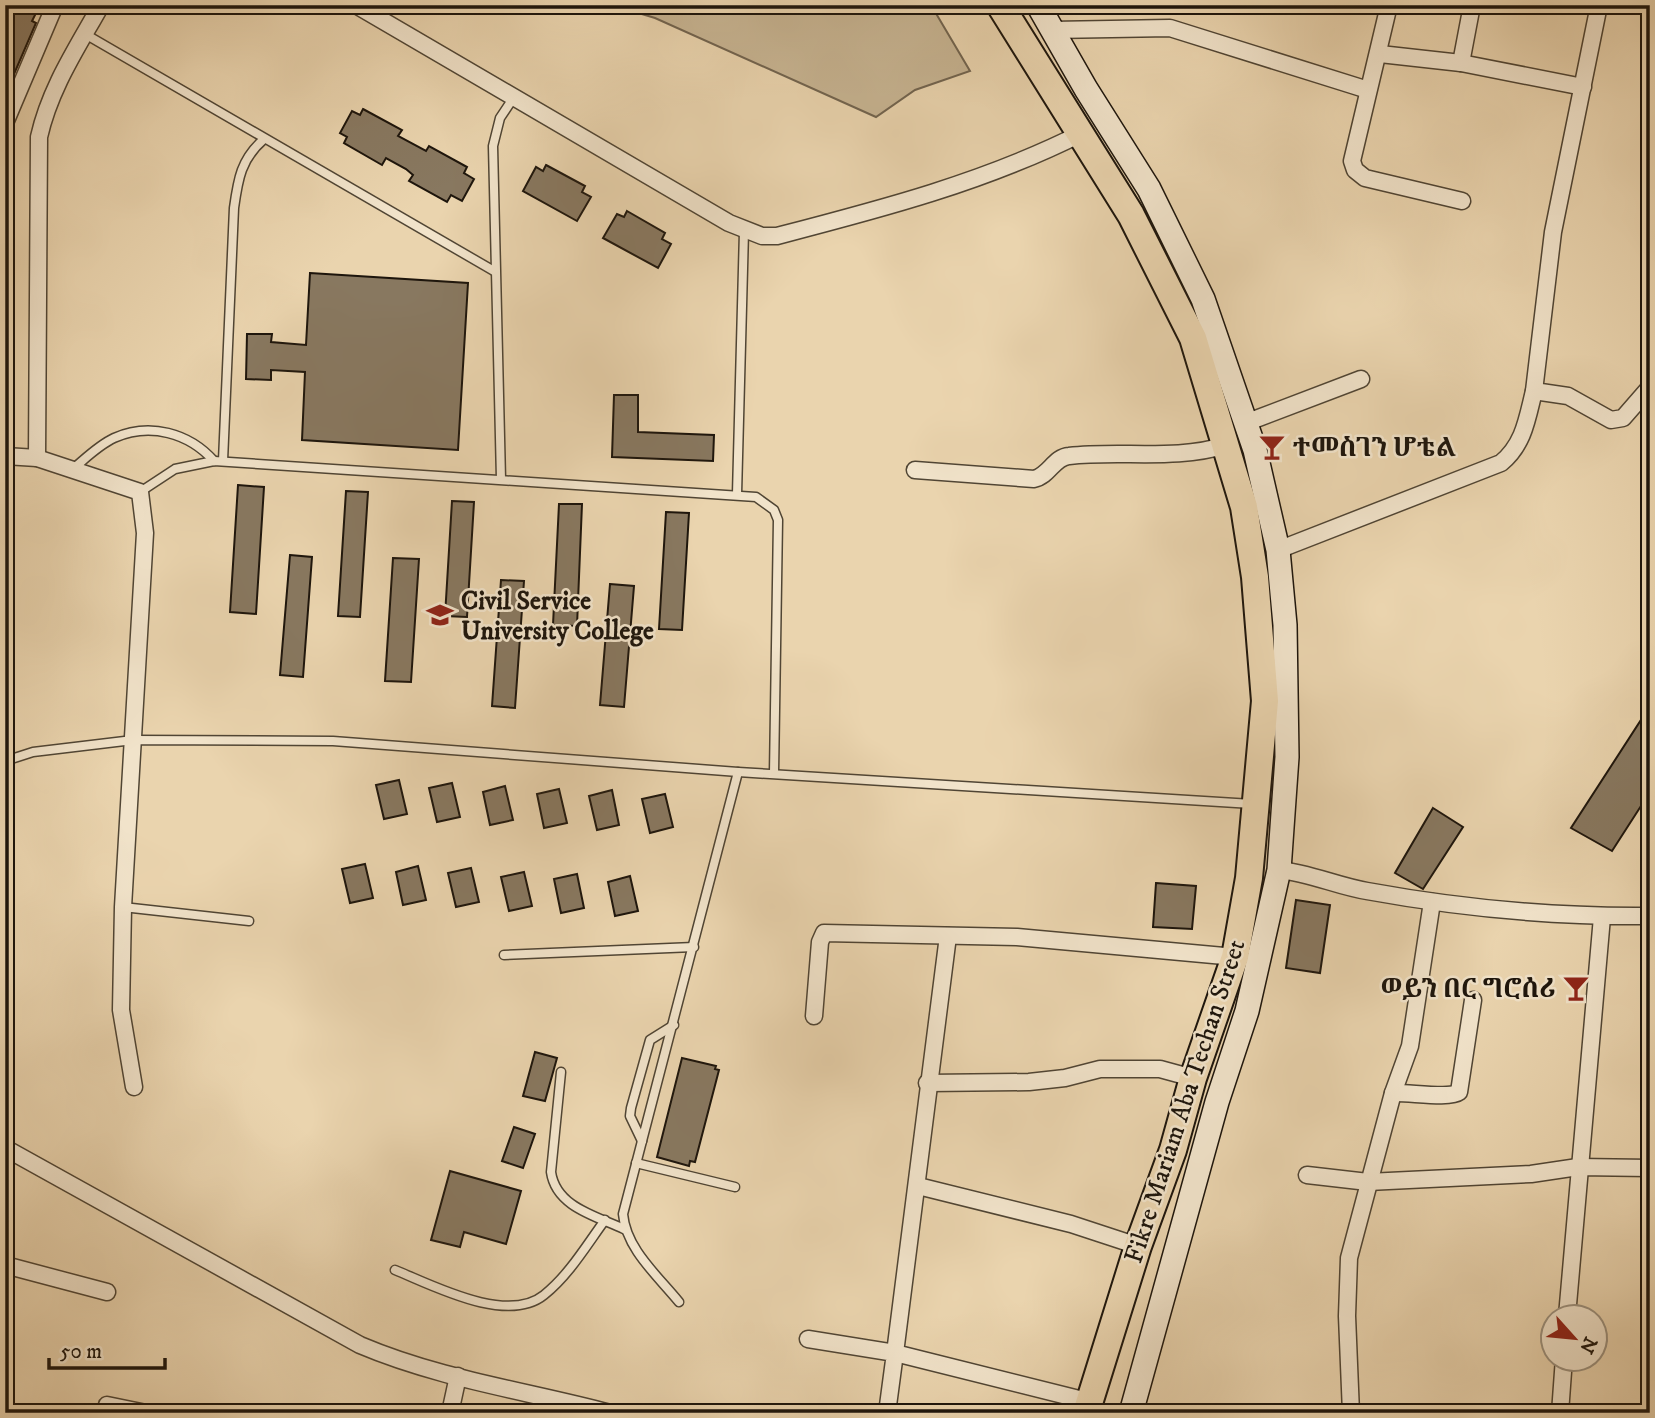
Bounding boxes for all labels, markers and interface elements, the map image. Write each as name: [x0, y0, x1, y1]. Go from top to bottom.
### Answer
bar icon: ተመስገን ሆቴል: [1257, 432, 1287, 462]
place label: ተመስገን ሆቴል: [1293, 432, 1456, 465]
place label: Civil Service University College: [461, 585, 654, 648]
school or university icon: Civil Service University College: [425, 600, 455, 630]
street label: Fikre Mariam Aba Techan Street: [1117, 935, 1253, 1268]
place label: ወይን በር ግሮሰሪ: [1381, 973, 1555, 1006]
bar icon: ወይን በር ግሮሰሪ: [1561, 973, 1591, 1003]
north arrow: [1540, 1302, 1610, 1372]
scale bar: [49, 1327, 164, 1371]
text: N: [1574, 1333, 1602, 1358]
text: 50 m: [60, 1339, 102, 1365]

